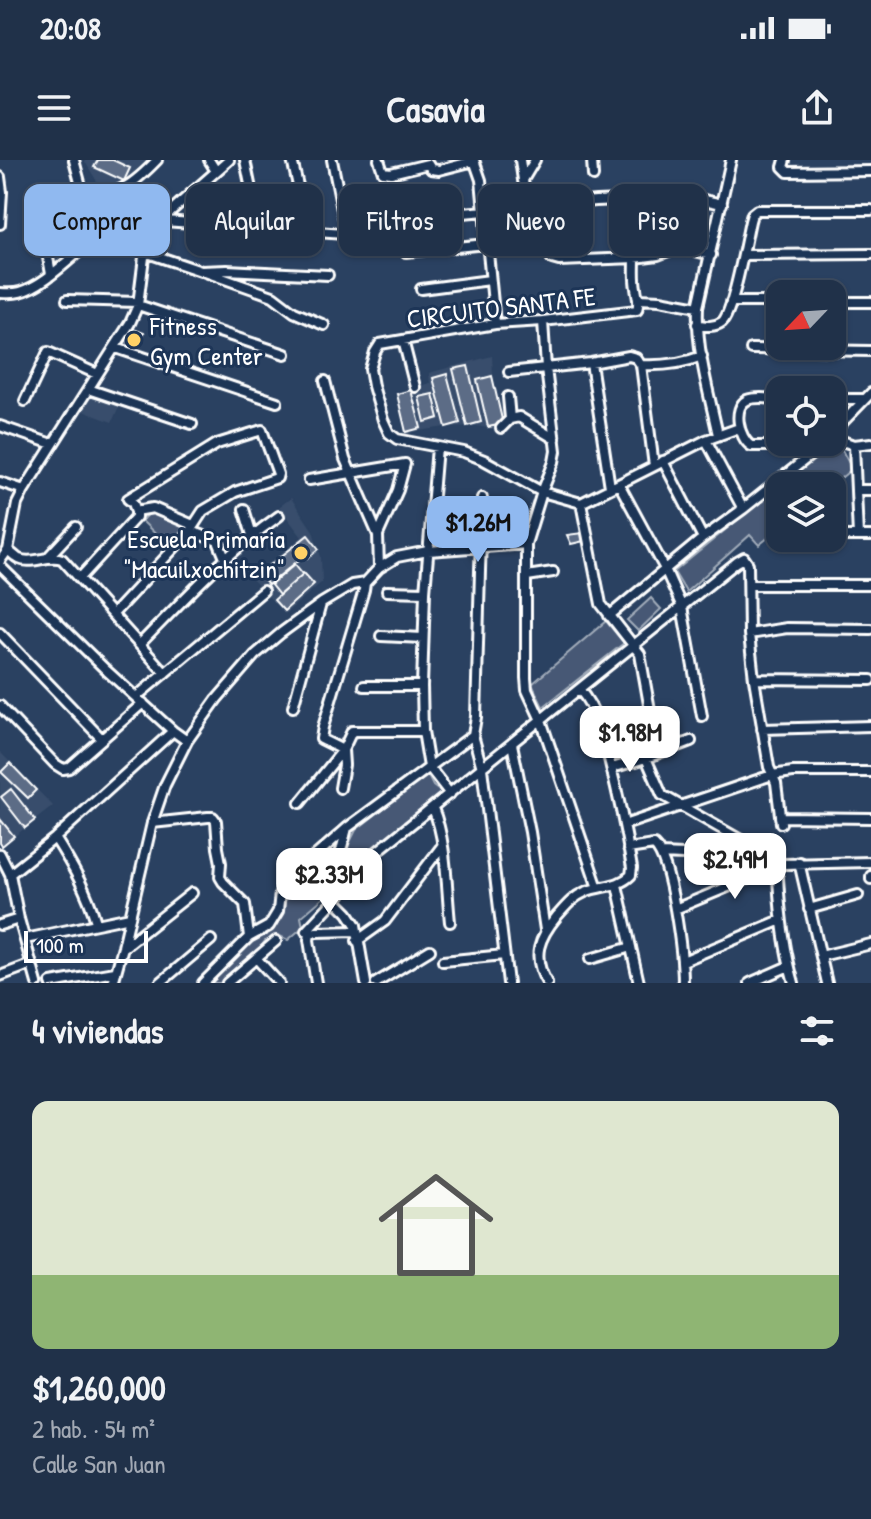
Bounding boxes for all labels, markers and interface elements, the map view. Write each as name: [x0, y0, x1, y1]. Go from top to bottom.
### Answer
text: 20:08: [40, 8, 101, 48]
text: Casavia: [386, 84, 485, 133]
icon: menu: [32, 86, 76, 130]
icon: share: [795, 86, 839, 130]
chip: Comprar: [24, 184, 170, 256]
chip: Alquilar: [186, 184, 323, 256]
chip: Filtros: [339, 184, 462, 256]
chip: Nuevo: [478, 184, 593, 256]
chip: Piso: [609, 184, 707, 256]
street label: CIRCUITO SANTA FE: [405, 278, 598, 336]
north arrow: [766, 280, 846, 360]
map controls: [766, 280, 846, 552]
place label: Fitness Gym Center: [149, 308, 263, 373]
marker: Fitness Gym Center: [125, 331, 143, 349]
button: locate: [766, 376, 846, 456]
button: layers: [766, 472, 846, 552]
pin: $1.26M: [413, 496, 543, 564]
text: $1.26M: [445, 504, 511, 539]
place label: Escuela Primaria "Macuilxochitzin": [124, 521, 285, 586]
marker: Escuela Primaria "Macuilxochitzin": [292, 544, 310, 562]
pin: $1.98M: [565, 706, 695, 774]
text: $1.98M: [598, 714, 662, 749]
pin: $2.49M: [670, 833, 800, 901]
text: $2.49M: [702, 841, 768, 876]
pin: $2.33M: [264, 848, 394, 916]
text: $2.33M: [294, 856, 364, 891]
scale bar: [24, 927, 148, 963]
text: 100 m: [36, 930, 84, 960]
text: 4 viviendas: [32, 1008, 164, 1054]
icon: filters: [795, 1009, 839, 1053]
icon: home: [364, 1153, 508, 1297]
text: $1,260,000: [32, 1365, 166, 1411]
text: 2 hab. · 54 m²: [32, 1411, 155, 1446]
text: Calle San Juan: [32, 1446, 166, 1481]

